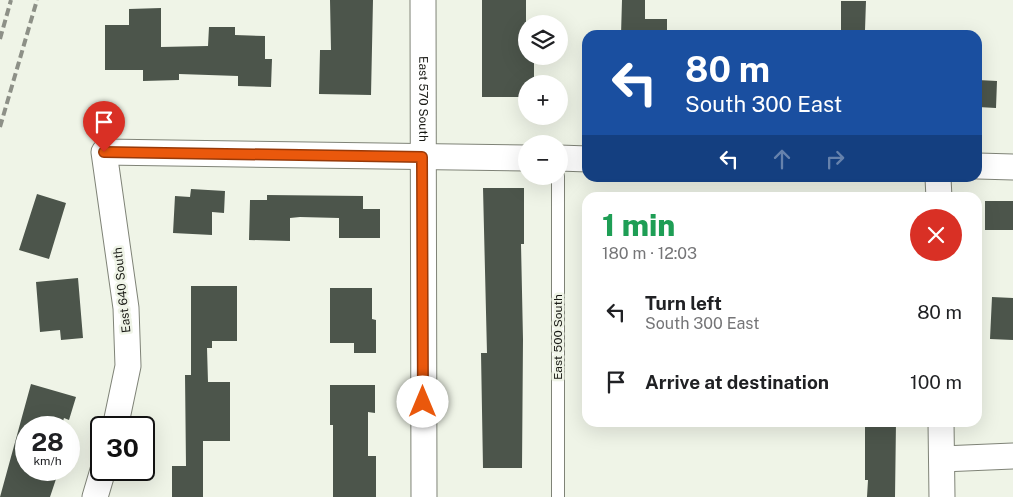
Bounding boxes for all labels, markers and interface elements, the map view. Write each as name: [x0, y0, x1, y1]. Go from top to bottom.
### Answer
map controls: [518, 15, 568, 185]
button: layers: [518, 15, 568, 65]
text: 80 m: [685, 49, 770, 90]
icon: left: [602, 50, 667, 115]
street label: East 570 South: [416, 56, 430, 142]
button: +: [518, 75, 568, 125]
text: South 300 East: [685, 91, 842, 117]
pin: [83, 101, 125, 152]
icon: arrive: [90, 108, 118, 136]
button: −: [518, 135, 568, 185]
icon: left: [715, 145, 743, 173]
icon: ahead: [768, 145, 796, 173]
icon: right: [821, 145, 849, 173]
text: 1 min: [602, 207, 675, 243]
button: close: [910, 209, 962, 261]
text: 180 m · 12:03: [602, 244, 697, 263]
street label: East 640 South: [111, 246, 133, 334]
text: Turn left: [645, 292, 722, 314]
street label: East 500 South: [551, 294, 565, 380]
icon: left: [602, 298, 630, 326]
text: 80 m: [917, 301, 962, 323]
text: South 300 East: [645, 314, 759, 333]
icon: arrive: [602, 368, 630, 396]
text: Arrive at destination: [645, 371, 829, 393]
text: 100 m: [910, 371, 962, 393]
position arrow: [396, 375, 448, 427]
speed limit sign: 30: [90, 416, 155, 481]
text: 28: [31, 427, 64, 457]
text: km/h: [33, 454, 62, 468]

